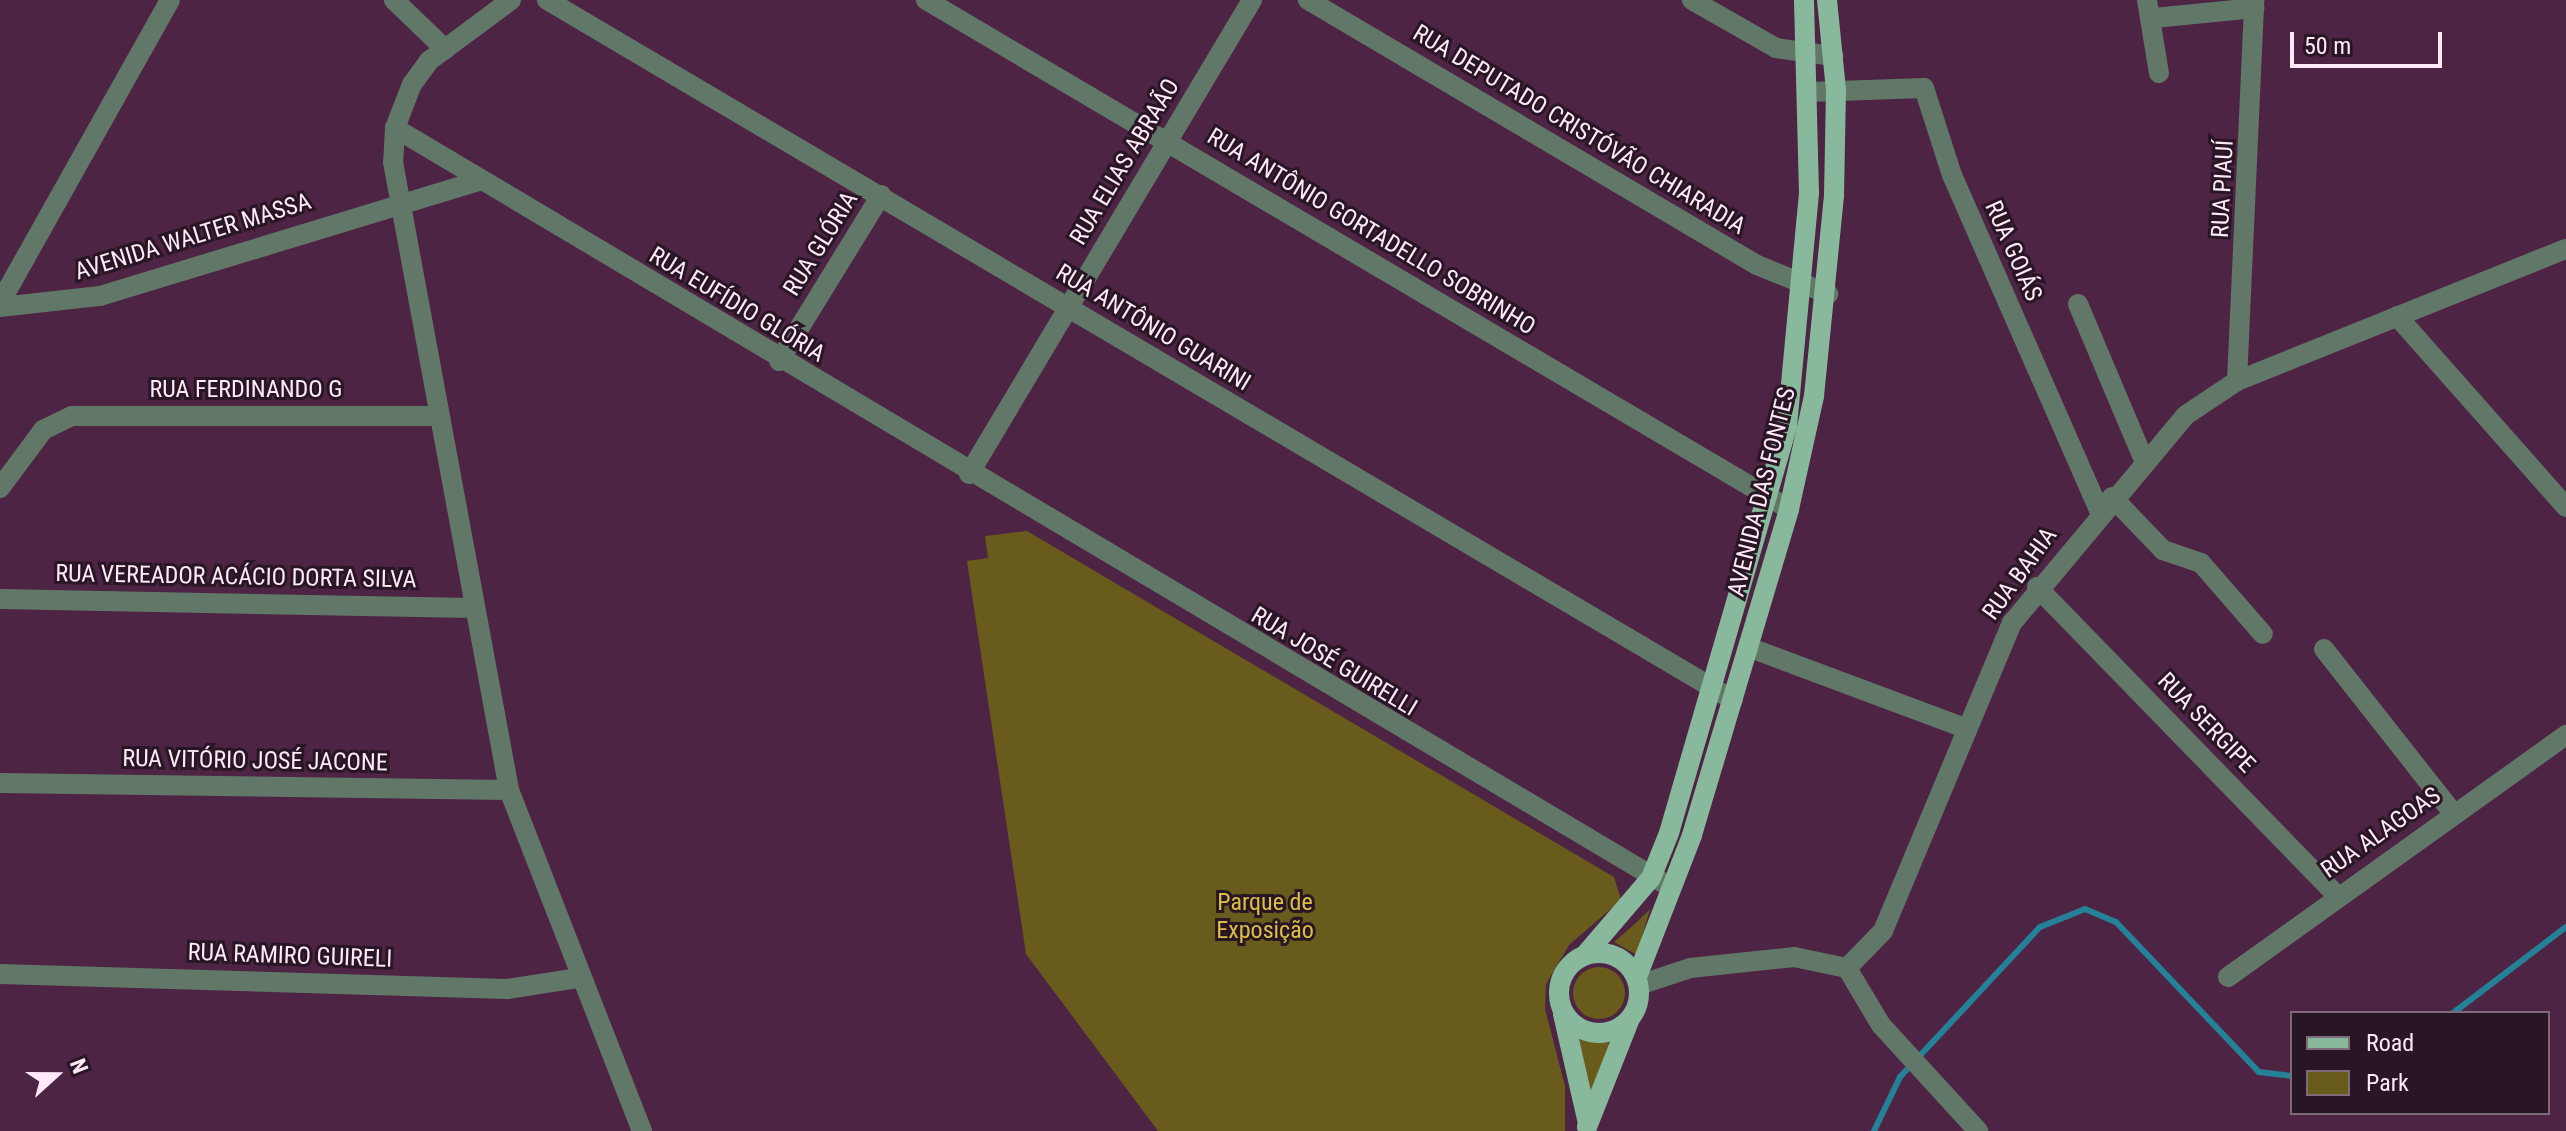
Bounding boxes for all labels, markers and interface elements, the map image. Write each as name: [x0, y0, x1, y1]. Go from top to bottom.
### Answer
scale bar: [2294, 16, 2446, 66]
street label: RUA DEPUTADO CRISTÓVÃO CHIARADIA: [1407, 19, 1751, 241]
text: 50 m: [2304, 32, 2351, 60]
street label: RUA ELIAS ABRAÃO: [1064, 74, 1186, 250]
street label: RUA ANTÔNIO GORTADELLO SOBRINHO: [1202, 122, 1540, 342]
street label: RUA PIAUÍ: [2206, 139, 2240, 239]
street label: AVENIDA WALTER MASSA: [72, 187, 314, 287]
street label: RUA GLÓRIA: [778, 187, 864, 301]
street label: RUA GOIÁS: [1978, 197, 2048, 305]
street label: RUA EUFÍDIO GLÓRIA: [644, 241, 830, 369]
street label: RUA ANTÔNIO GUARINI: [1050, 259, 1256, 397]
street label: RUA FERDINANDO G: [150, 376, 342, 404]
street label: AVENIDA DAS FONTES: [1722, 384, 1802, 600]
street label: RUA BAHIA: [1977, 522, 2063, 626]
street label: RUA VEREADOR ACÁCIO DORTA SILVA: [55, 559, 417, 595]
street label: RUA JOSÉ GUIRELLI: [1246, 601, 1422, 723]
street label: RUA SERGIPE: [2151, 667, 2261, 779]
street label: RUA VITÓRIO JOSÉ JACONE: [122, 744, 388, 778]
street label: RUA ALAGOAS: [2316, 781, 2446, 885]
park label: Parque de Exposição: [1216, 889, 1314, 945]
street label: RUA RAMIRO GUIRELI: [187, 938, 393, 974]
legend: [2290, 1011, 2550, 1115]
text: Road: [2366, 1029, 2414, 1057]
north arrow: [16, 1035, 96, 1115]
text: N: [65, 1055, 93, 1077]
text: Park: [2366, 1069, 2409, 1097]

